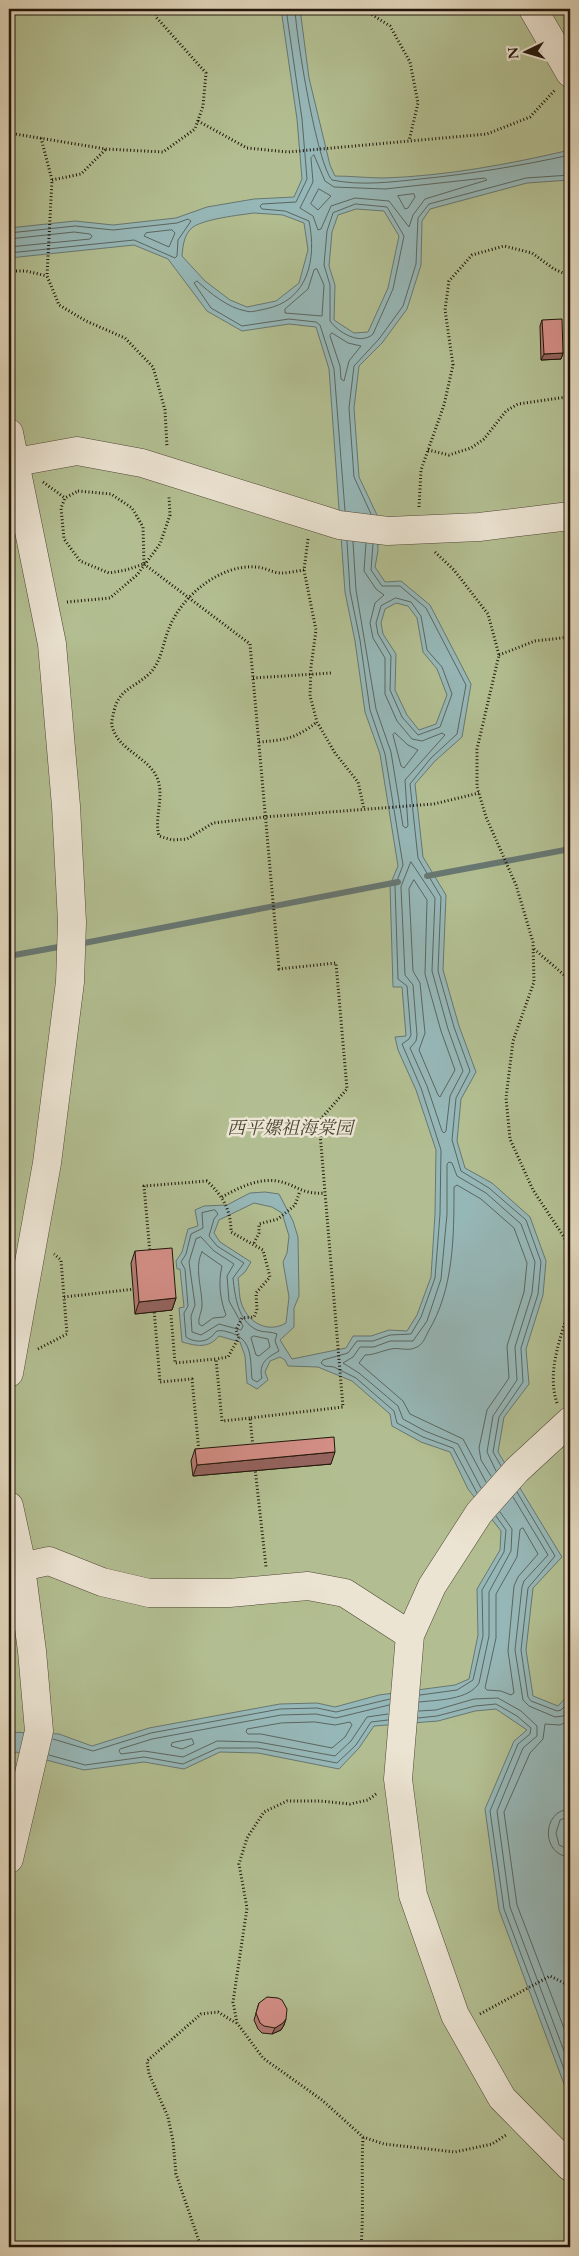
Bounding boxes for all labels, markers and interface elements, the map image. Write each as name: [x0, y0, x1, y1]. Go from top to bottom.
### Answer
north arrow: [502, 28, 552, 78]
text: N: [504, 46, 524, 60]
park label: 西平嫘祖海棠园: [227, 1116, 356, 1141]

